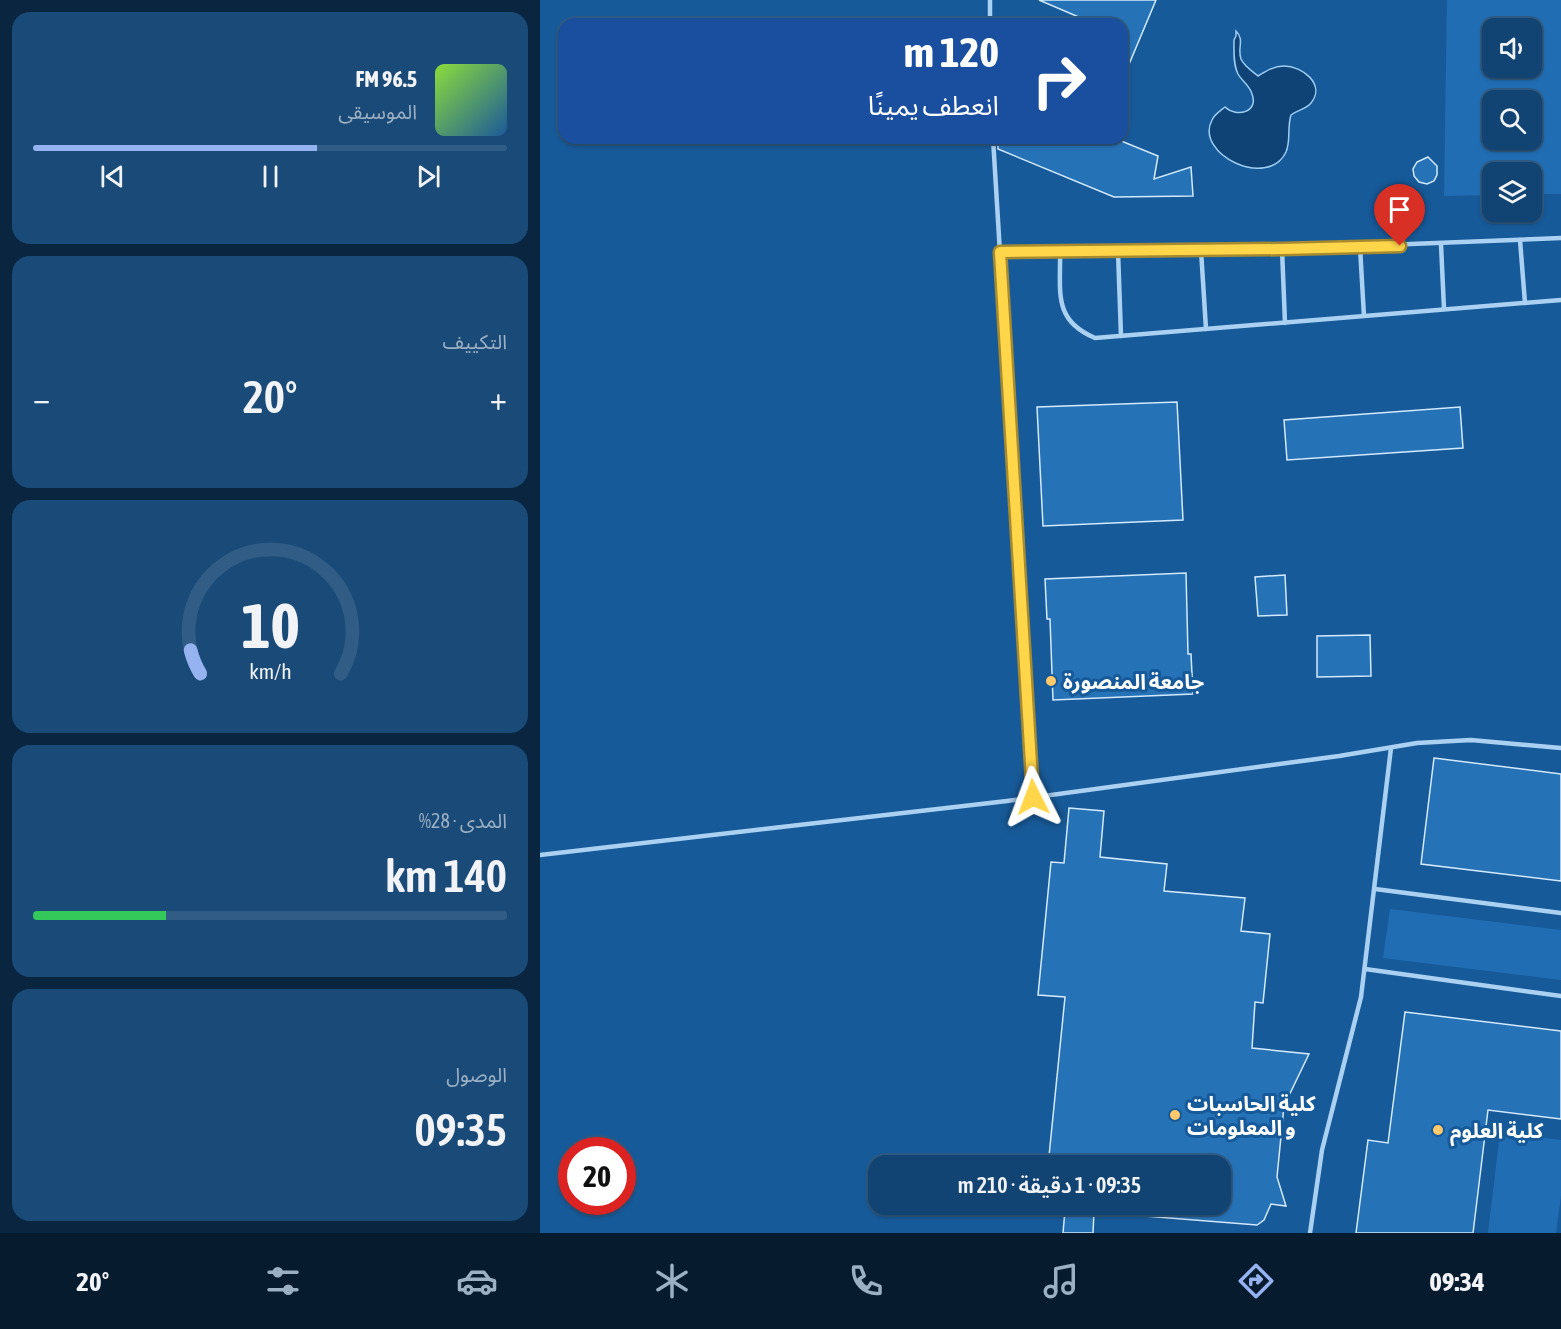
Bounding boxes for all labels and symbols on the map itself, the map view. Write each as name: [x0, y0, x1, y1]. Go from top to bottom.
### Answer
pin: [1374, 184, 1425, 246]
place label: جامعة المنصورة: [1063, 669, 1204, 694]
marker: جامعة المنصورة: [1044, 674, 1058, 688]
position arrow: [1001, 765, 1065, 829]
place label: كلية الحاسبات و المعلومات: [1187, 1091, 1316, 1140]
marker: كلية الحاسبات و المعلومات: [1168, 1108, 1182, 1122]
place label: كلية العلوم: [1450, 1118, 1544, 1147]
marker: كلية العلوم: [1431, 1123, 1445, 1137]
speed limit sign: 20: [558, 1137, 636, 1215]

